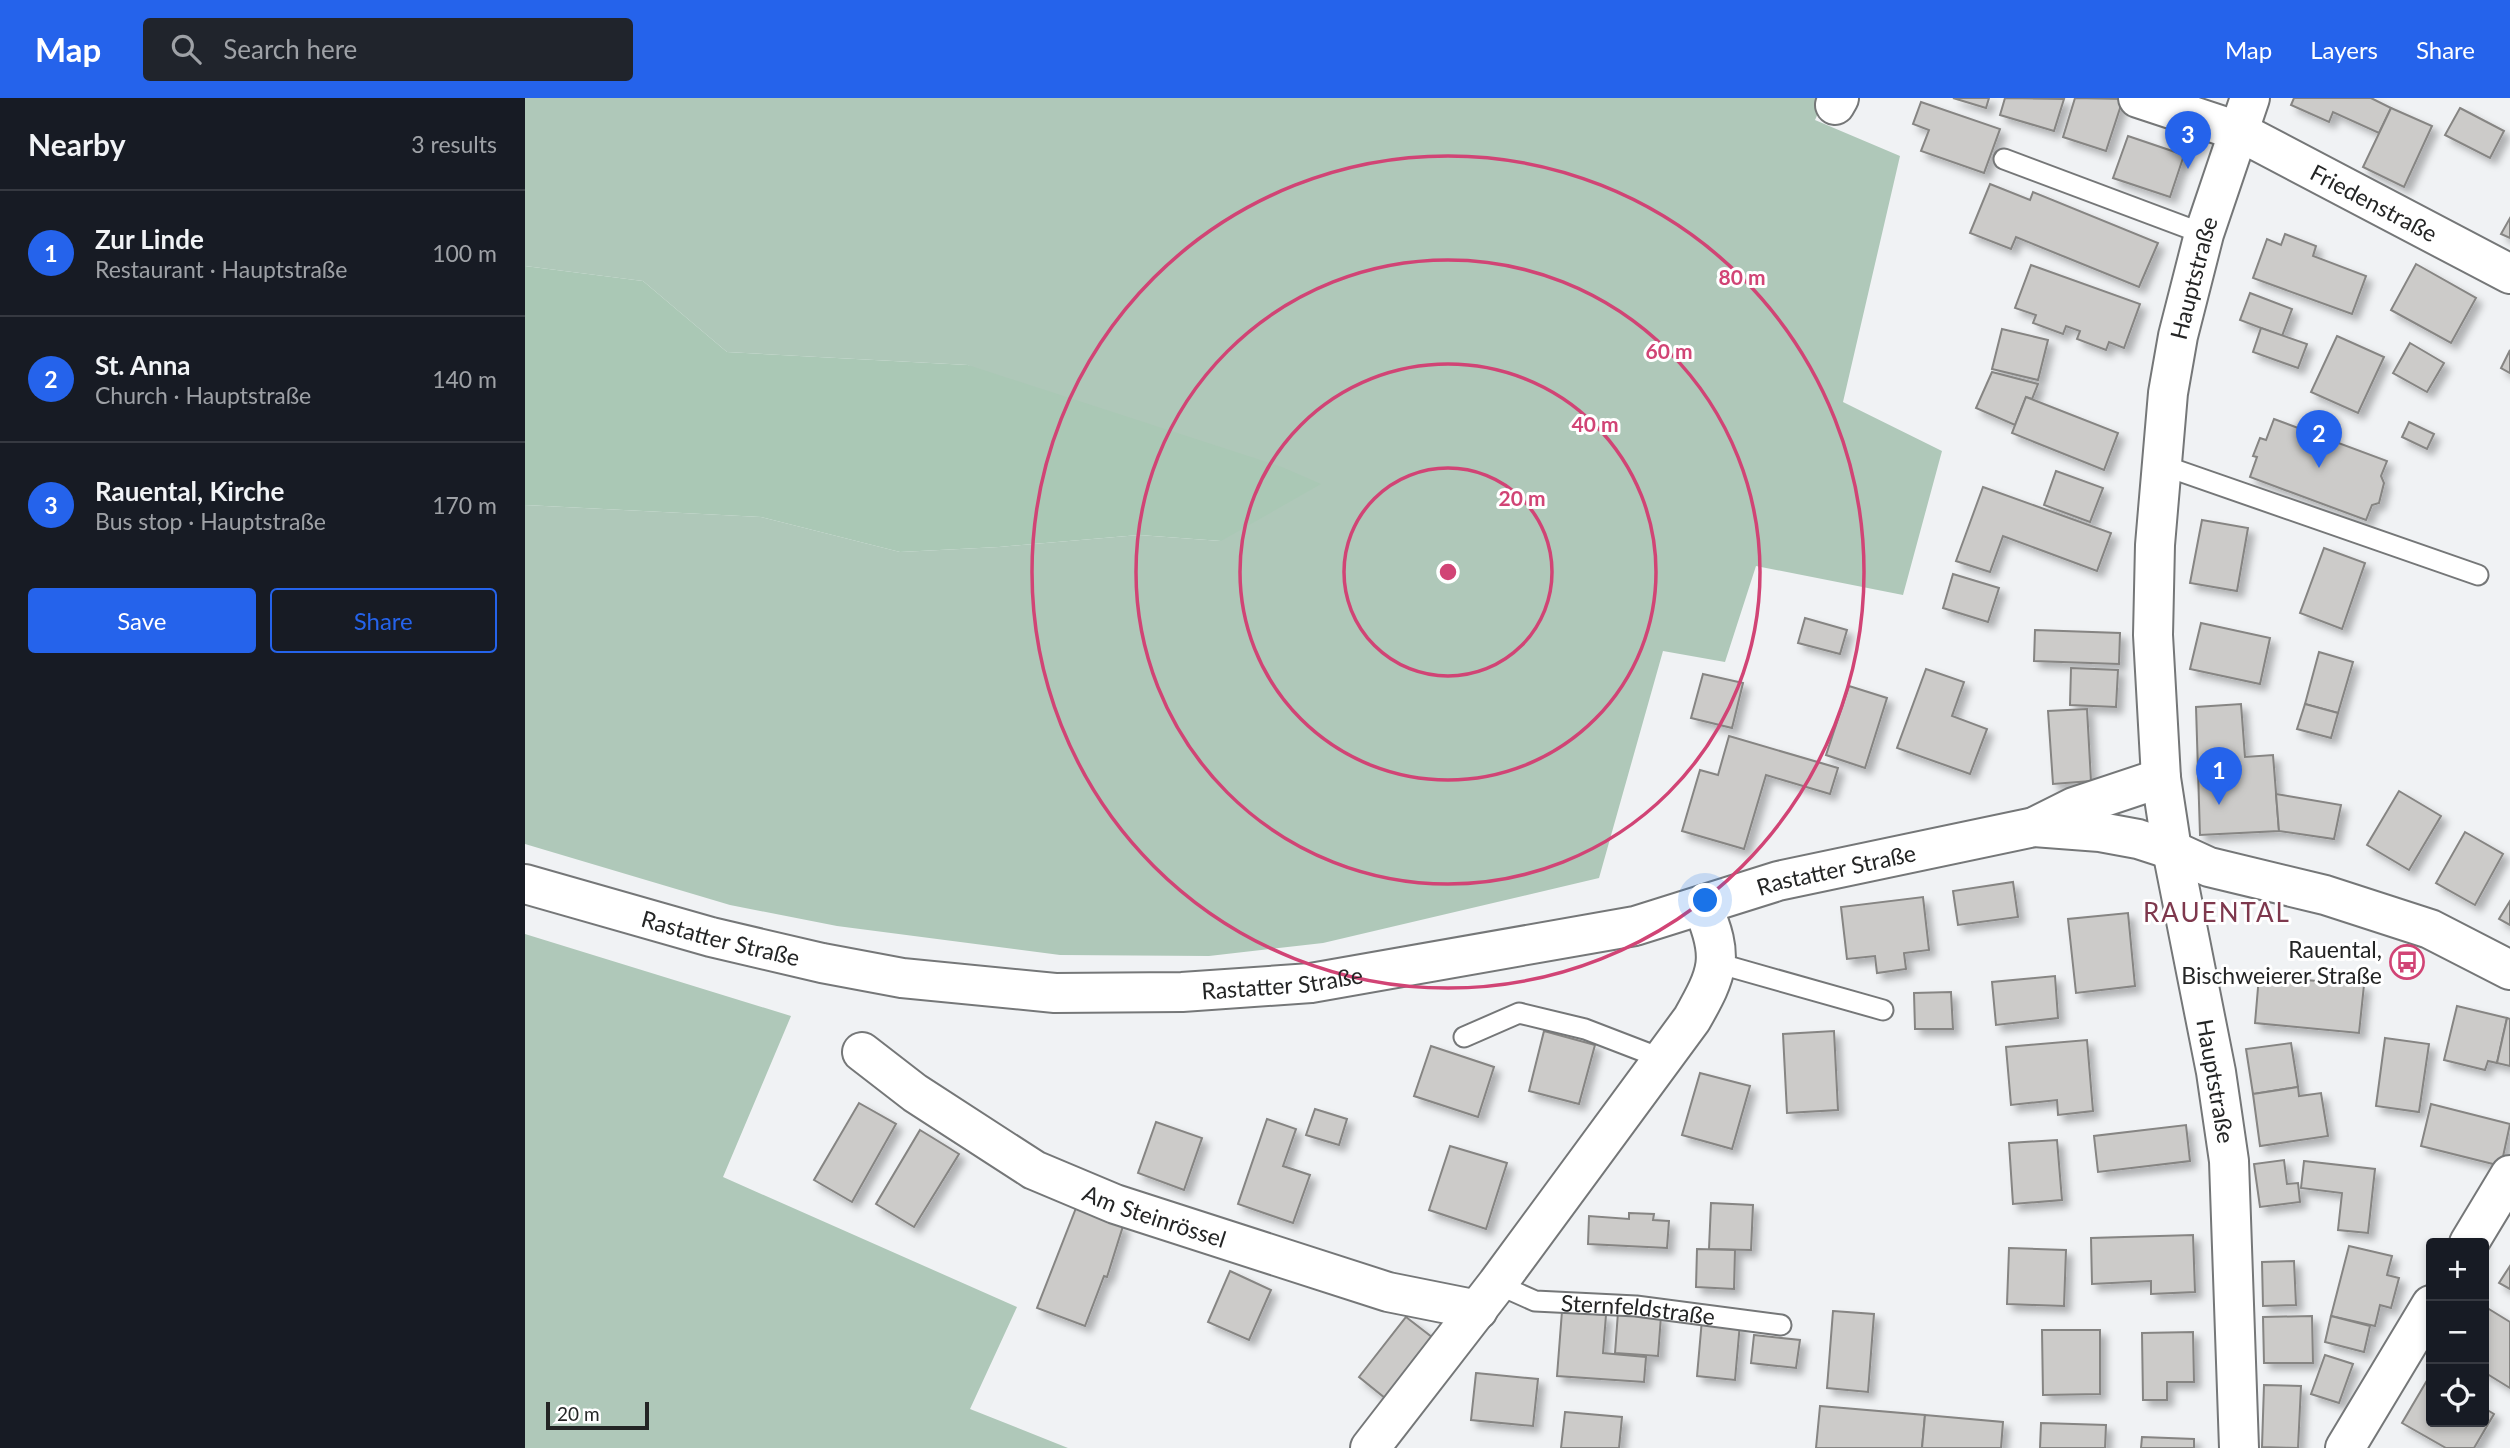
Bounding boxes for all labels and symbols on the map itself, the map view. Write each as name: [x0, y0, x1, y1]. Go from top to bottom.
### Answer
pin: 3: [2165, 111, 2211, 169]
street label: Friedenstraße: [2306, 158, 2442, 247]
street label: Hauptstraße: [2164, 213, 2223, 342]
text: 80 m: [1718, 264, 1766, 289]
text: 60 m: [1645, 338, 1693, 363]
pin: 2: [2296, 410, 2342, 468]
text: 40 m: [1571, 411, 1619, 436]
text: 20 m: [1498, 485, 1546, 510]
centre of rings: [1436, 560, 1460, 584]
pin: 1: [2196, 747, 2242, 805]
street label: Rastatter Straße: [1753, 838, 1918, 901]
your location: [1688, 883, 1722, 917]
district label: RAUENTAL: [2143, 896, 2291, 928]
street label: Rastatter Straße: [638, 904, 802, 971]
place label: Rauental, Bischweierer Straße: [2181, 935, 2382, 989]
bus stop icon: Rauental, Bischweierer Straße: [2388, 943, 2426, 981]
street label: Rastatter Straße: [1200, 960, 1365, 1005]
street label: Hauptstraße: [2191, 1017, 2241, 1145]
street label: Am Steinrössel: [1079, 1178, 1230, 1253]
street label: Sternfeldstraße: [1560, 1288, 1717, 1330]
scale bar: [546, 1399, 649, 1431]

